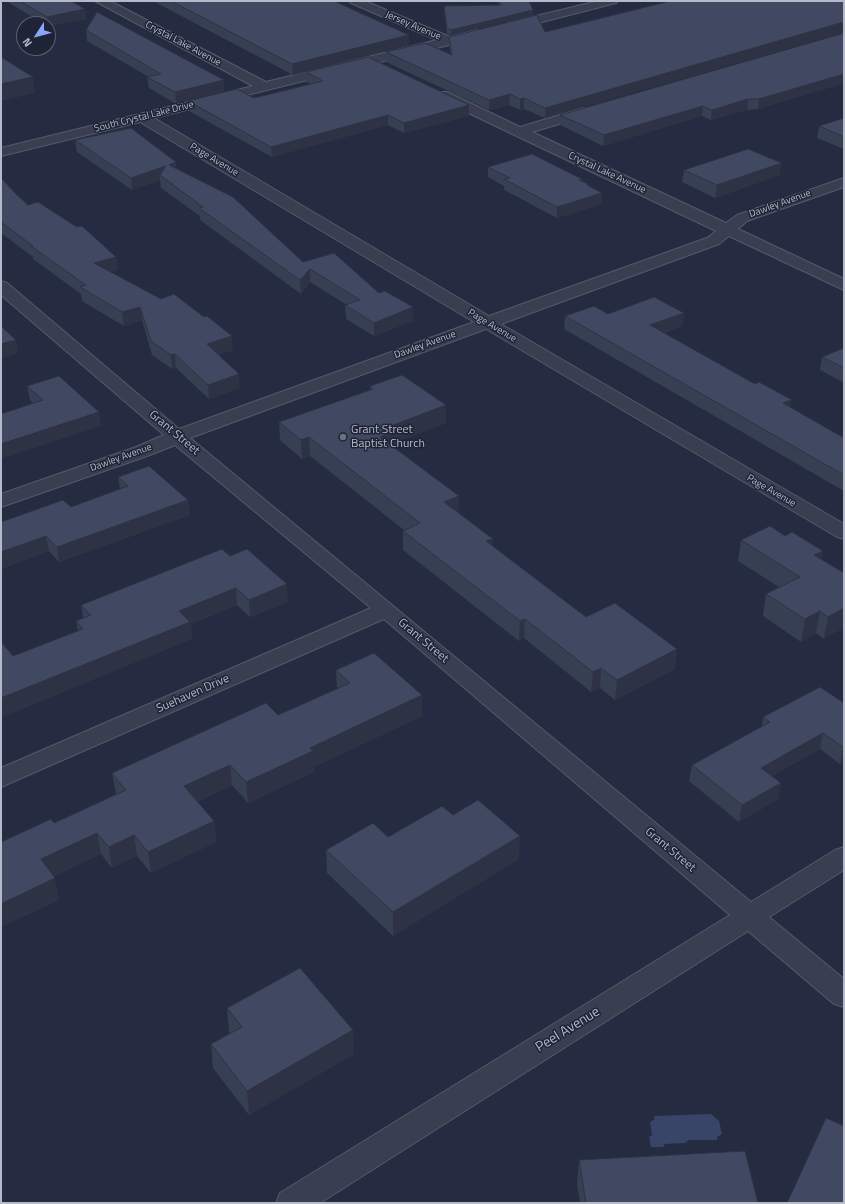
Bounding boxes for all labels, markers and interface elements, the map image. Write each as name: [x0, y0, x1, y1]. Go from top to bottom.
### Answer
street label: Jersey Avenue: [383, 9, 443, 43]
north arrow: [16, 16, 56, 56]
street label: Crystal Lake Avenue: [143, 19, 223, 69]
text: N: [18, 35, 36, 50]
street label: South Crystal Lake Drive: [93, 99, 195, 135]
street label: Page Avenue: [188, 141, 240, 179]
street label: Crystal Lake Avenue: [566, 150, 648, 196]
street label: Dawley Avenue: [748, 187, 812, 221]
street label: Page Avenue: [466, 307, 518, 345]
street label: Dawley Avenue: [393, 328, 457, 362]
street label: Grant Street: [146, 408, 202, 458]
place label: Grant Street Baptist Church: [351, 423, 425, 451]
marker: Grant Street Baptist Church: [338, 432, 348, 442]
street label: Dawley Avenue: [89, 441, 153, 475]
street label: Page Avenue: [744, 472, 798, 510]
street label: Grant Street: [395, 616, 451, 666]
street label: Suehaven Drive: [154, 671, 232, 717]
street label: Grant Street: [642, 825, 698, 875]
street label: Peel Avenue: [533, 1004, 603, 1056]

